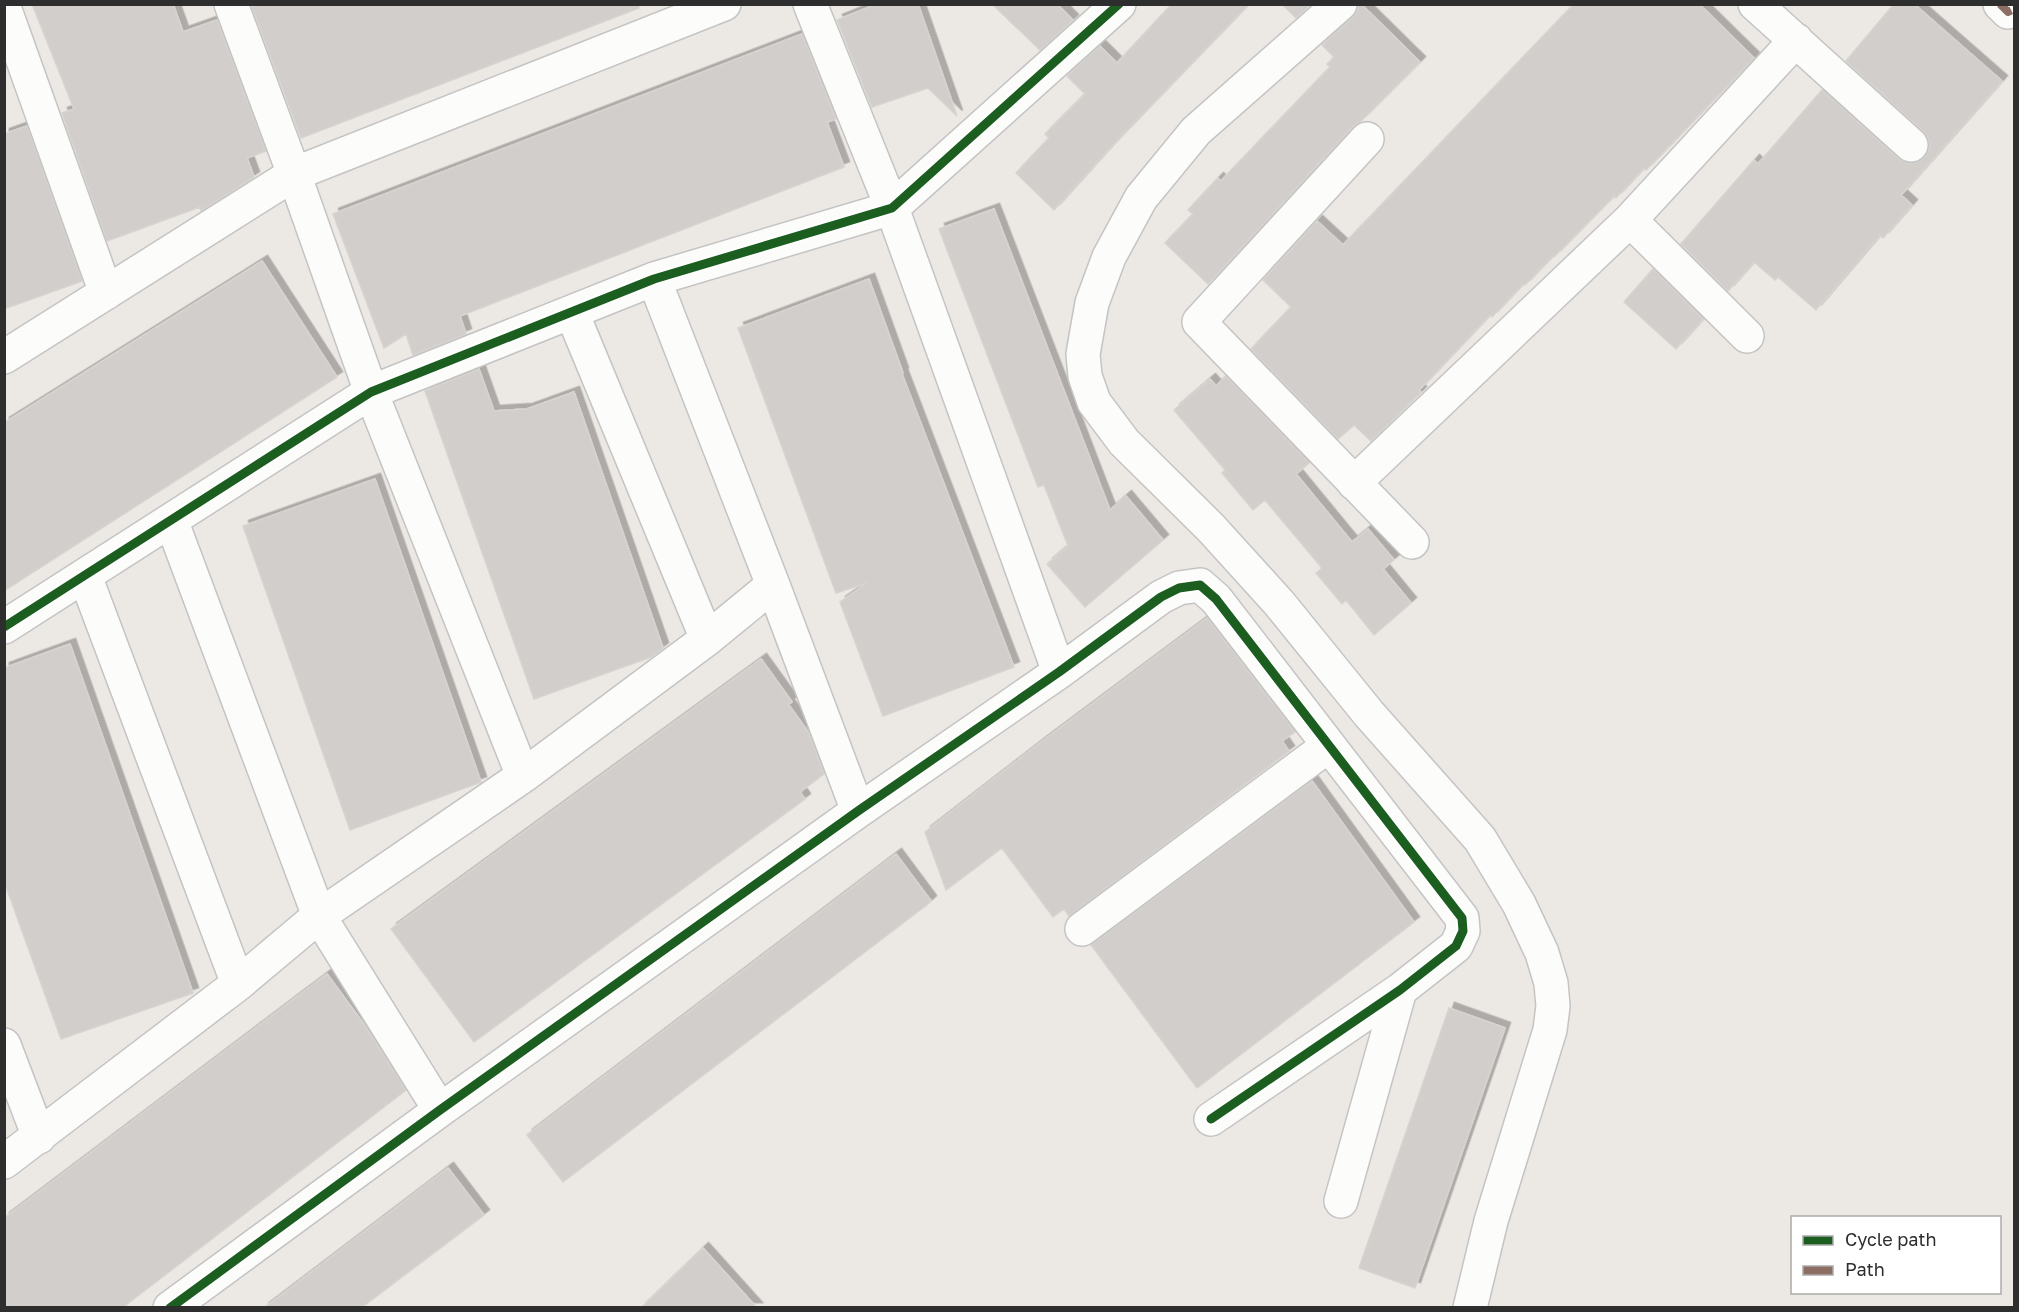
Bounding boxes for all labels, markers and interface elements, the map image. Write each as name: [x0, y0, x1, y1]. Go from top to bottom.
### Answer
legend: [1791, 1216, 2001, 1294]
text: Cycle path: [1845, 1228, 1937, 1250]
text: Path: [1845, 1258, 1885, 1280]

